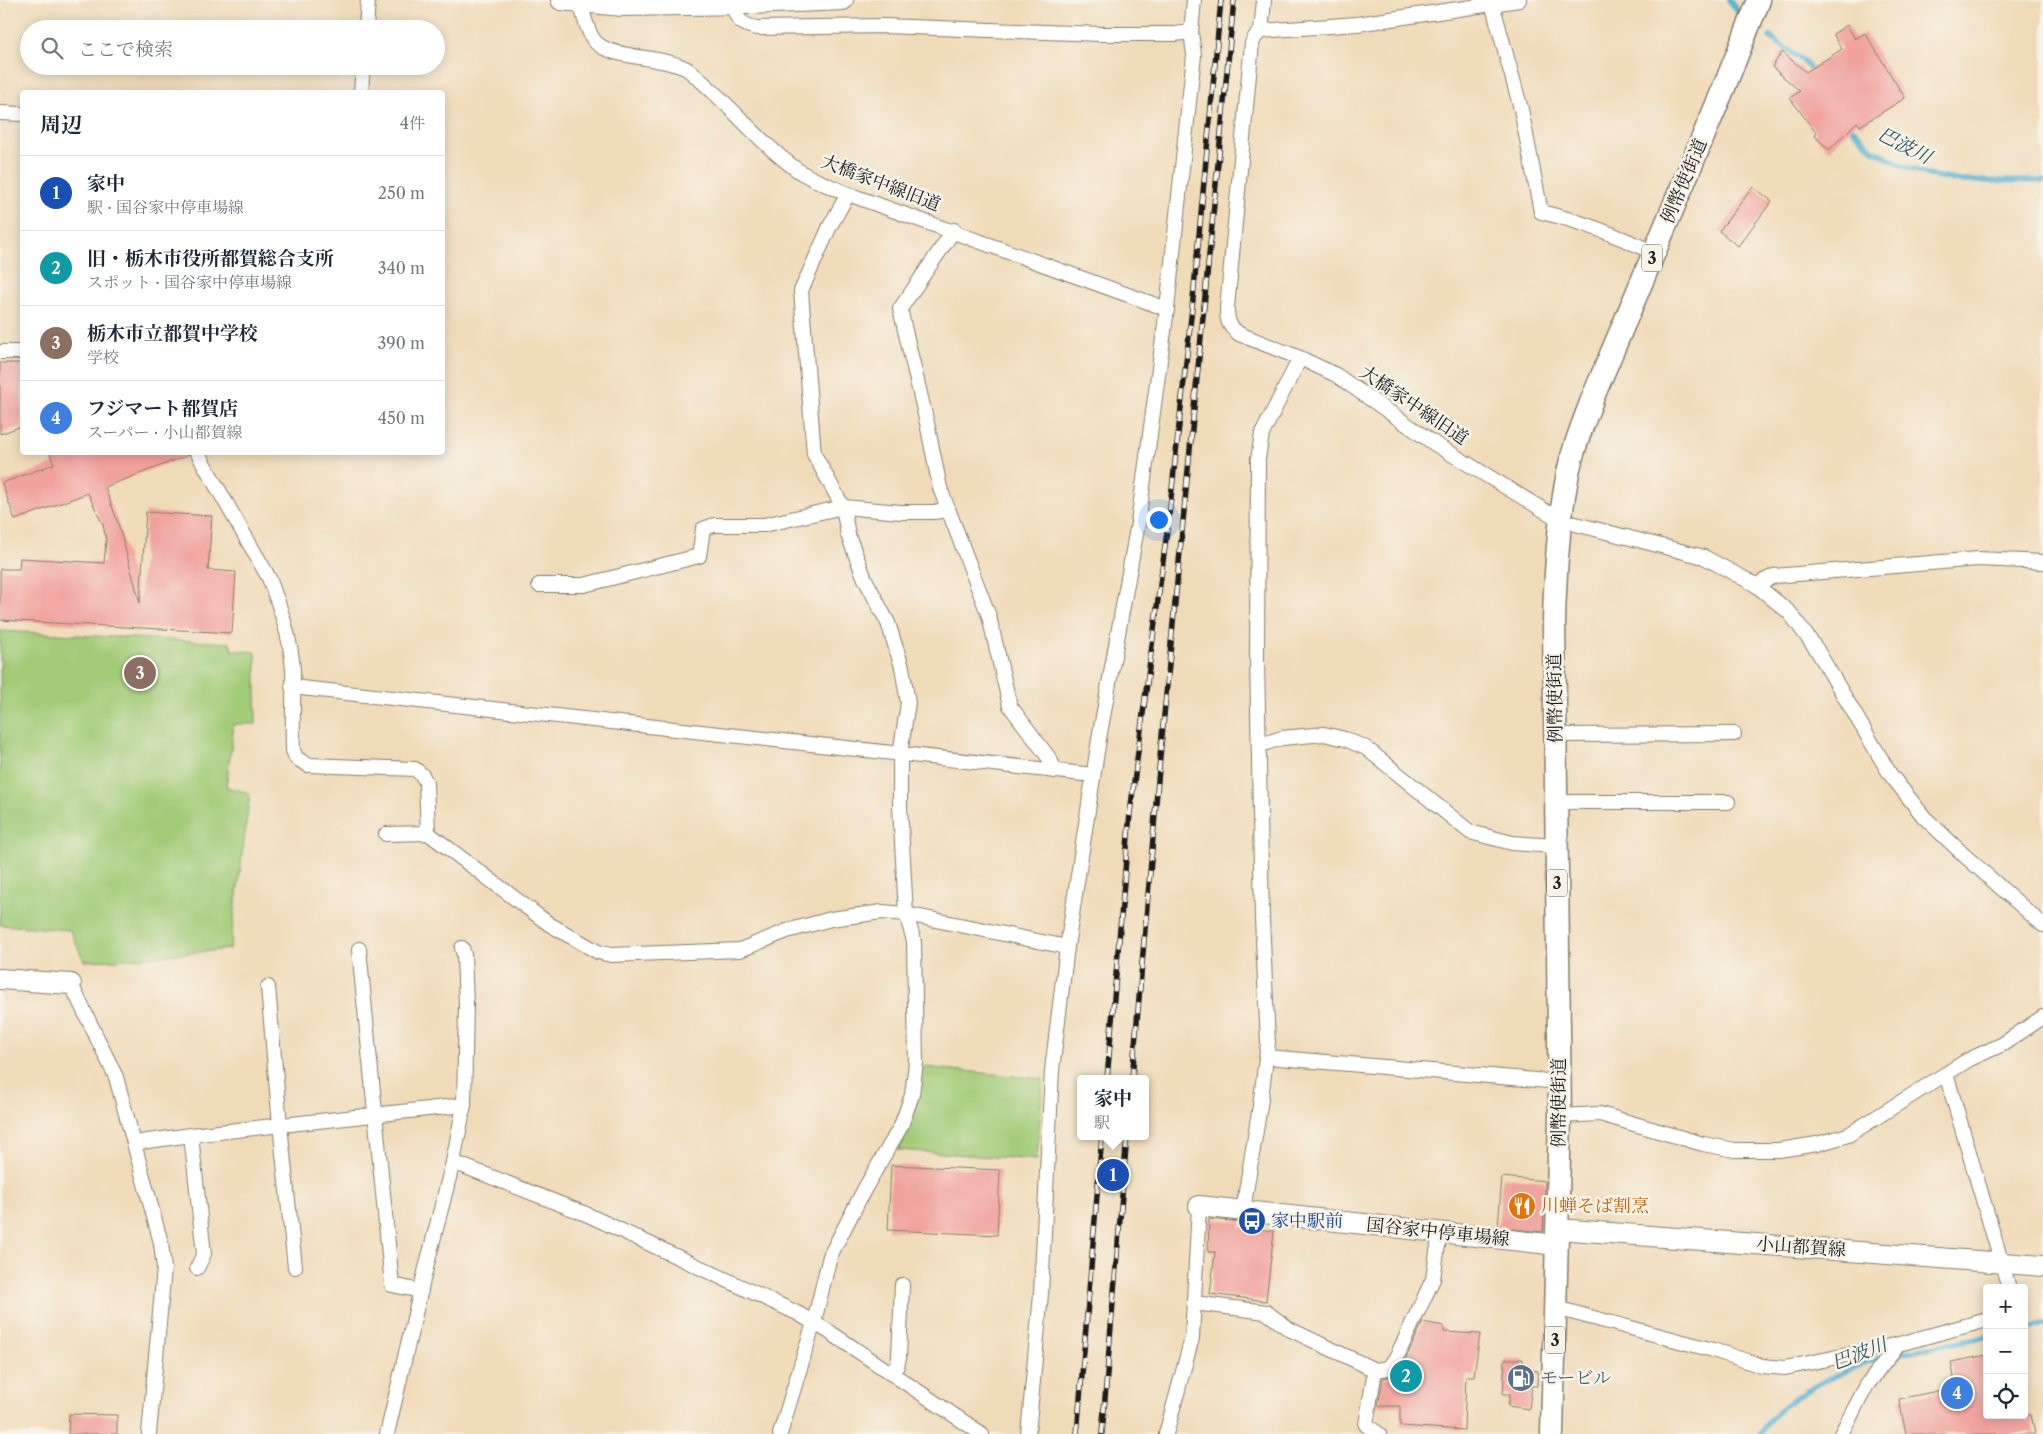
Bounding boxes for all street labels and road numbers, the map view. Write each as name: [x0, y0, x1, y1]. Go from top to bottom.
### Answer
street label: 例幣使街道: [1656, 135, 1712, 227]
street label: 大橋家中線旧道: [818, 150, 944, 216]
road number: 3: [1642, 244, 1662, 272]
street label: 大橋家中線旧道: [1356, 361, 1472, 449]
street label: 例幣使街道: [1543, 653, 1567, 743]
road number: 3: [1547, 870, 1567, 896]
street label: 例幣使街道: [1548, 1058, 1570, 1148]
street label: 国谷家中停車場線: [1365, 1214, 1511, 1250]
street label: 小山都賀線: [1755, 1233, 1847, 1261]
road number: 3: [1545, 1326, 1565, 1354]

